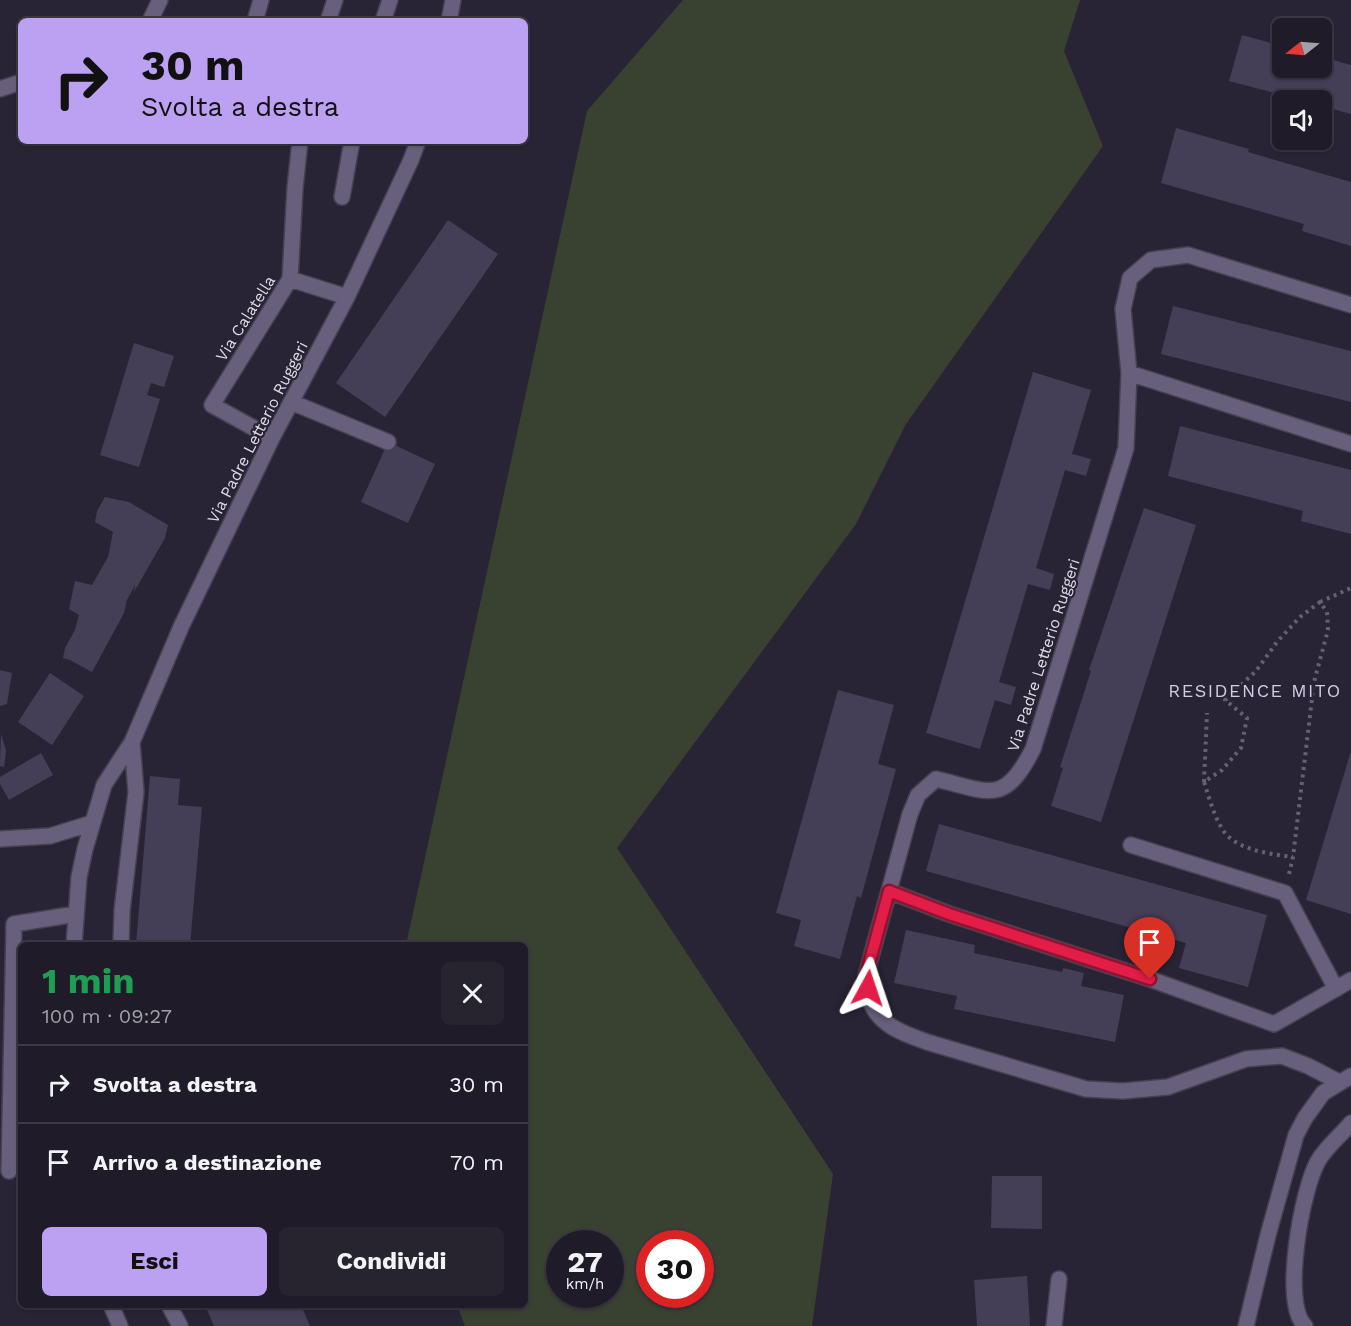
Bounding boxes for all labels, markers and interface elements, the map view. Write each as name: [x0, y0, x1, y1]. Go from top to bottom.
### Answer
north arrow: [1272, 18, 1332, 78]
map controls: [1272, 18, 1332, 150]
text: 30 m: [141, 41, 245, 90]
icon: right: [42, 42, 120, 120]
button: sound: [1272, 90, 1332, 150]
text: Svolta a destra: [141, 91, 339, 123]
street label: Via Calatella: [212, 272, 279, 365]
street label: Via Padre Letterio Ruggeri: [203, 338, 312, 526]
street label: Via Padre Letterio Ruggeri: [1003, 556, 1084, 754]
district label: RESIDENCE MITO: [1168, 680, 1342, 701]
pin: [1124, 917, 1175, 979]
icon: arrive: [1133, 926, 1166, 959]
position arrow: [836, 956, 900, 1020]
text: 1 min: [42, 960, 134, 1002]
button: close: [441, 962, 504, 1025]
text: 100 m · 09:27: [42, 1004, 172, 1028]
icon: right: [42, 1068, 75, 1101]
text: Svolta a destra: [93, 1072, 257, 1097]
text: 30 m: [449, 1072, 504, 1097]
icon: arrive: [42, 1146, 75, 1179]
text: Arrivo a destinazione: [93, 1150, 322, 1175]
text: 70 m: [450, 1150, 504, 1175]
button: Esci: [42, 1227, 267, 1296]
button: Condividi: [279, 1227, 504, 1296]
speed limit sign: 30: [636, 1230, 714, 1308]
text: 27: [567, 1244, 603, 1279]
text: km/h: [566, 1275, 604, 1293]

